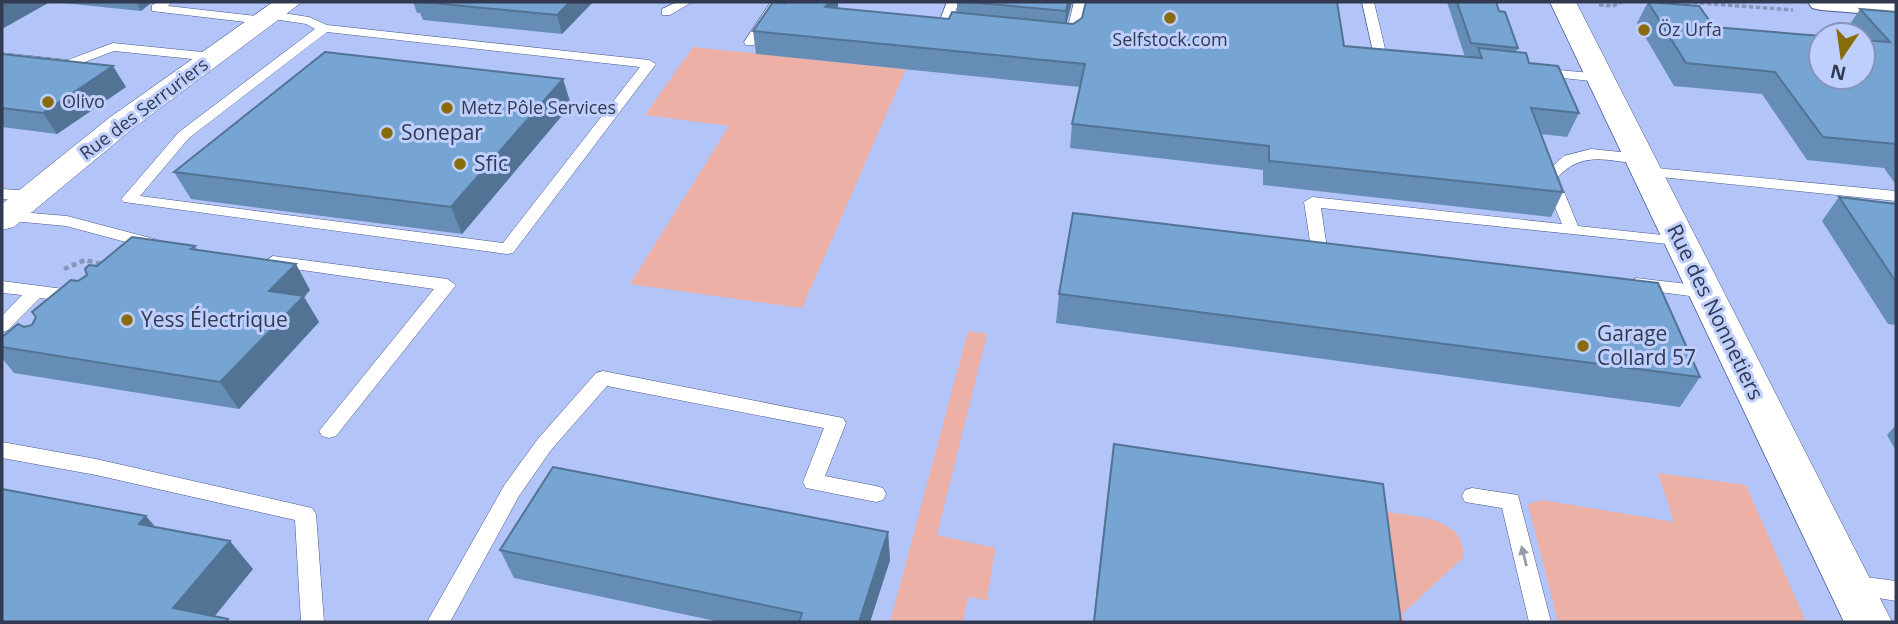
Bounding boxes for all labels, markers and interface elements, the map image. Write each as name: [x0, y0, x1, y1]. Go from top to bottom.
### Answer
marker: Selfstock.com: [1162, 10, 1178, 26]
place label: Öz Urfa: [1658, 17, 1722, 41]
north arrow: [1807, 21, 1877, 91]
marker: Öz Urfa: [1636, 22, 1652, 38]
place label: Selfstock.com: [1112, 27, 1228, 51]
street label: Rue des Serruriers: [74, 52, 213, 164]
text: N: [1828, 58, 1849, 87]
place label: Olivo: [62, 89, 105, 113]
marker: Olivo: [40, 94, 56, 110]
place label: Metz Pôle Services: [461, 95, 616, 119]
marker: Metz Pôle Services: [439, 100, 455, 116]
place label: Sonepar: [401, 118, 483, 146]
marker: Sonepar: [379, 125, 395, 141]
place label: Sfic: [474, 149, 508, 177]
marker: Sfic: [452, 156, 468, 172]
street label: Rue des Nonnetiers: [1661, 219, 1771, 404]
place label: Yess Électrique: [141, 305, 288, 333]
marker: Yess Électrique: [119, 312, 135, 328]
place label: Garage Collard 57: [1597, 319, 1696, 371]
marker: Garage Collard 57: [1575, 338, 1591, 354]
one-way arrow: [1518, 545, 1529, 567]

